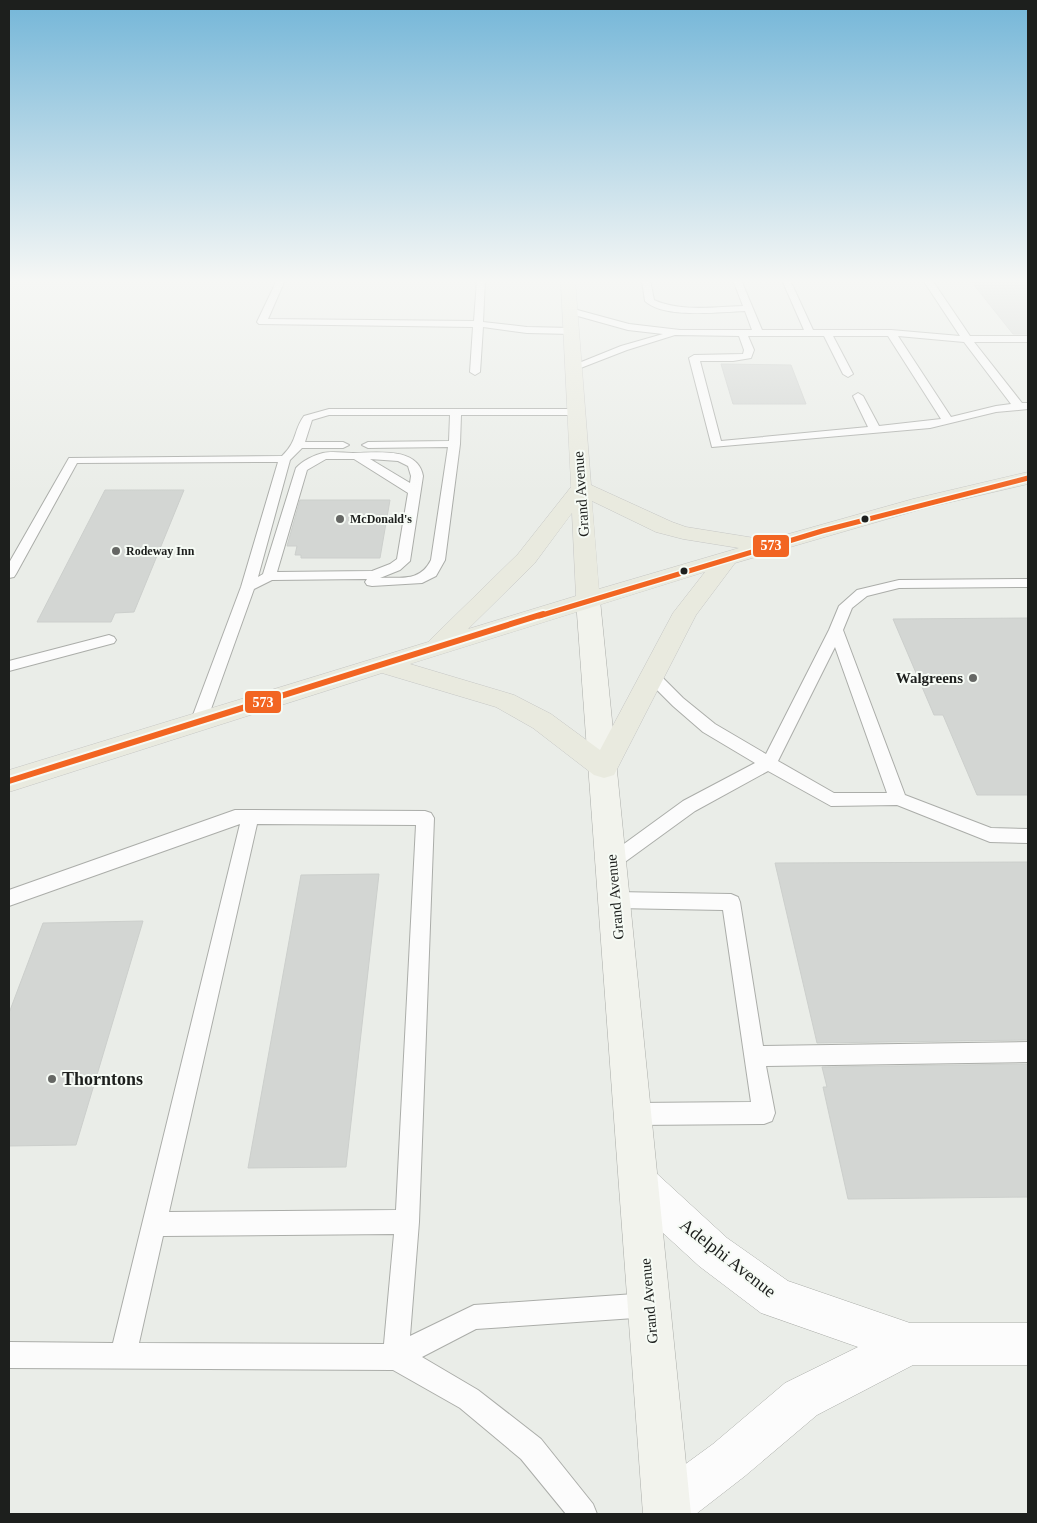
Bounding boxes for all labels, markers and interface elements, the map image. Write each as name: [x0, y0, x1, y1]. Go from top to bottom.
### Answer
street label: Grand Avenue: [570, 450, 592, 537]
place label: McDonald's: [350, 512, 412, 526]
marker: McDonald's: [334, 513, 346, 525]
unlabelled marker: [860, 514, 870, 524]
line badge: 573: [752, 534, 790, 558]
text: 573: [761, 538, 782, 553]
place label: Rodeway Inn: [126, 544, 195, 558]
marker: Rodeway Inn: [110, 545, 122, 557]
unlabelled marker: [679, 566, 689, 576]
place label: Walgreens: [896, 670, 963, 686]
marker: Walgreens: [967, 672, 979, 684]
line badge: 573: [244, 690, 282, 714]
text: 573: [253, 695, 274, 710]
street label: Grand Avenue: [603, 853, 627, 941]
place label: Thorntons: [62, 1069, 143, 1089]
marker: Thorntons: [46, 1073, 58, 1085]
street label: Adelphi Avenue: [676, 1214, 780, 1302]
street label: Grand Avenue: [637, 1257, 661, 1345]

